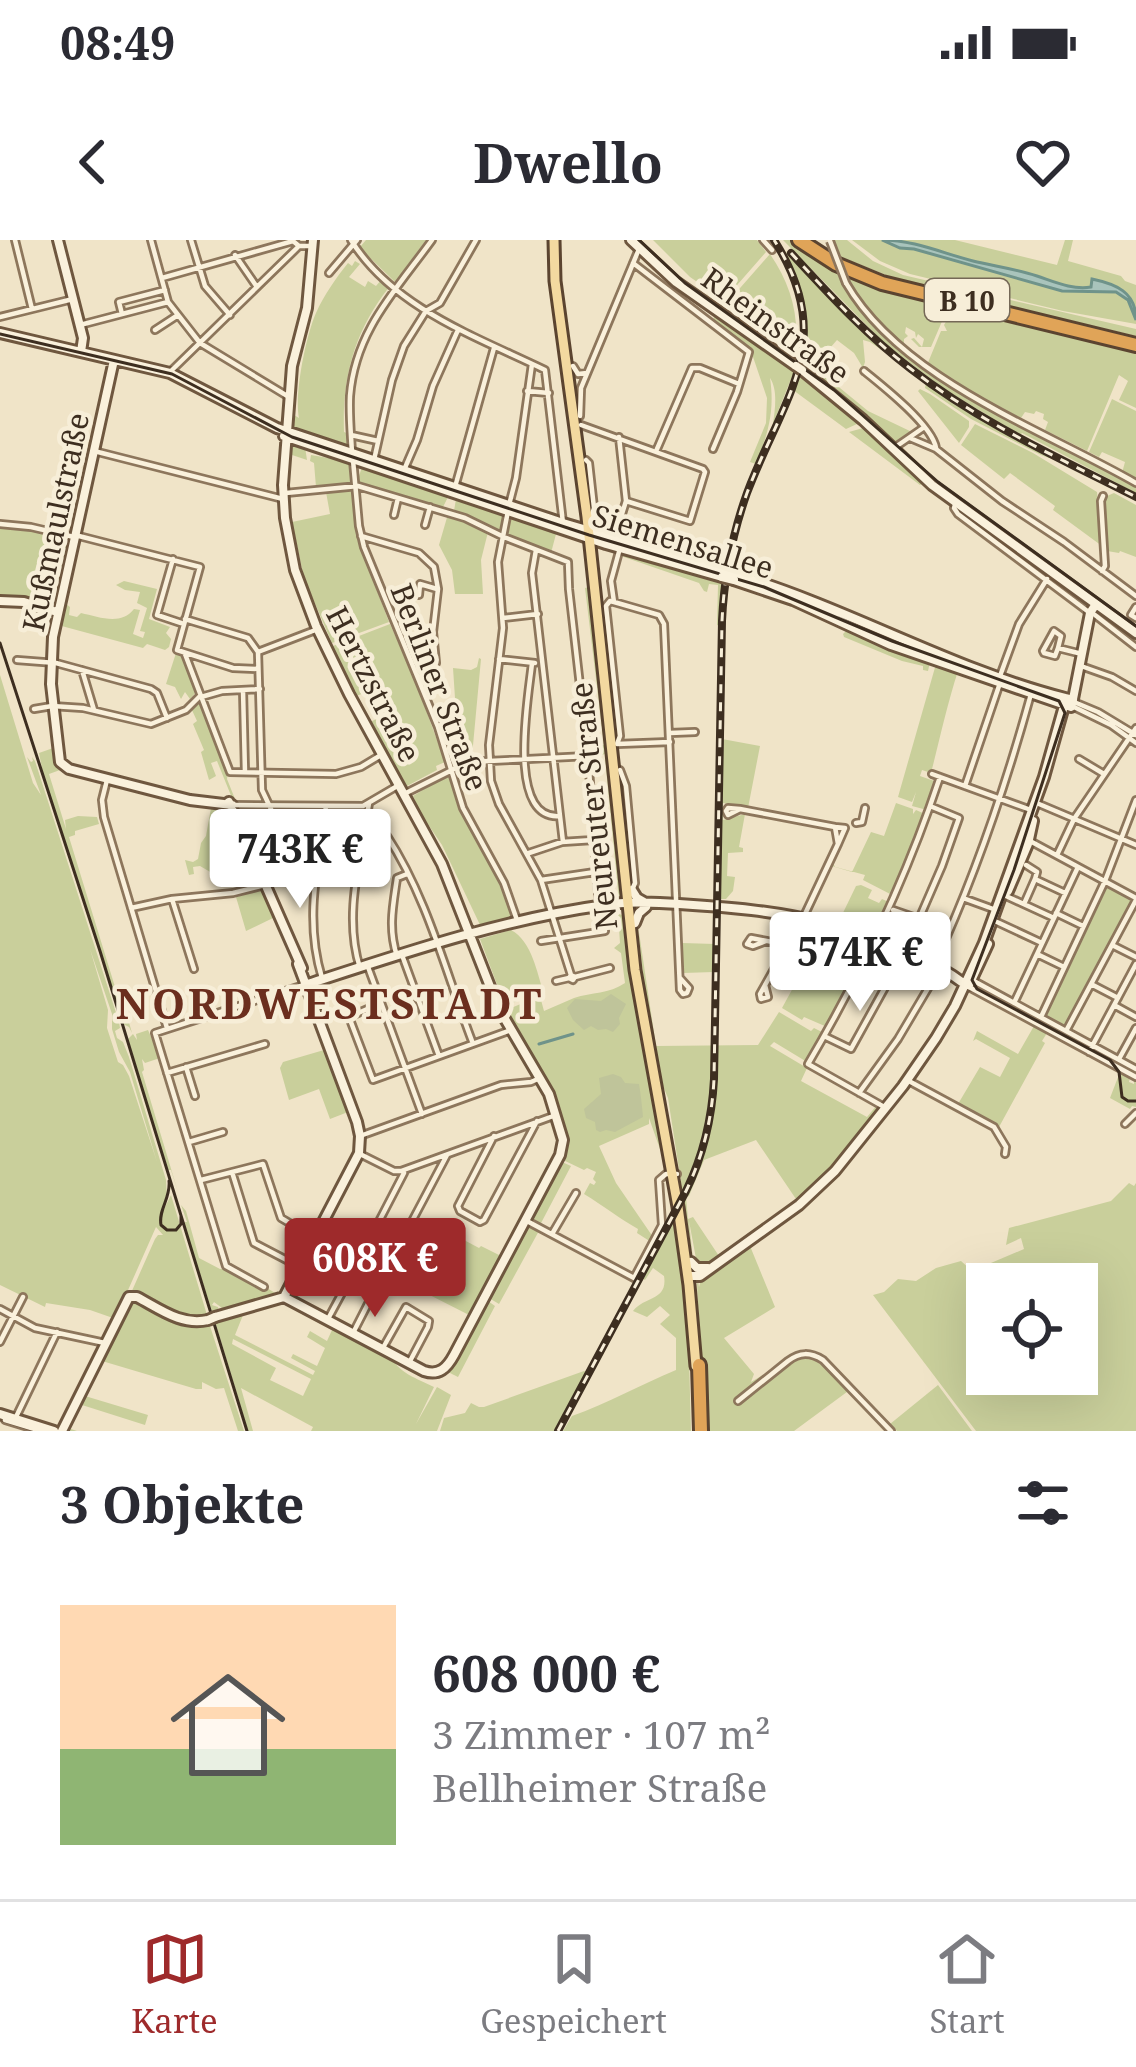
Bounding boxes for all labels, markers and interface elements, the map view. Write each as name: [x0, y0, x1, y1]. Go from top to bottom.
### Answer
text: 08:49: [60, 12, 175, 73]
text: Dwello: [473, 125, 663, 199]
icon: back: [60, 129, 126, 195]
icon: heart: [1010, 129, 1076, 195]
street label: Rheinstraße: [694, 257, 858, 393]
road number: B 10: [925, 279, 1009, 321]
street label: Kußmaulstraße: [12, 409, 98, 635]
street label: Siemensallee: [588, 494, 778, 588]
street label: Berliner Straße: [382, 578, 498, 796]
street label: Hertzstraße: [317, 599, 431, 769]
street label: Neureuter Straße: [560, 680, 626, 932]
pin: 743K €: [202, 809, 398, 911]
text: 743K €: [237, 821, 363, 874]
pin: 574K €: [762, 912, 958, 1014]
text: 574K €: [797, 924, 923, 977]
district label: NORDWESTSTADT: [116, 974, 544, 1031]
pin: 608K €: [277, 1218, 473, 1320]
text: 608K €: [312, 1230, 438, 1283]
map controls: [966, 1263, 1098, 1395]
button: locate: [966, 1263, 1098, 1395]
text: 3 Objekte: [60, 1468, 304, 1538]
icon: filters: [1010, 1470, 1076, 1536]
text: 608 000 €: [432, 1637, 660, 1707]
icon: home: [156, 1653, 300, 1797]
text: 3 Zimmer · 107 m²: [432, 1707, 770, 1760]
text: Bellheimer Straße: [432, 1760, 767, 1813]
tab: Karte: [131, 1926, 218, 2043]
tab: Gespeichert: [480, 1926, 667, 2043]
tab: Start: [929, 1926, 1005, 2043]

